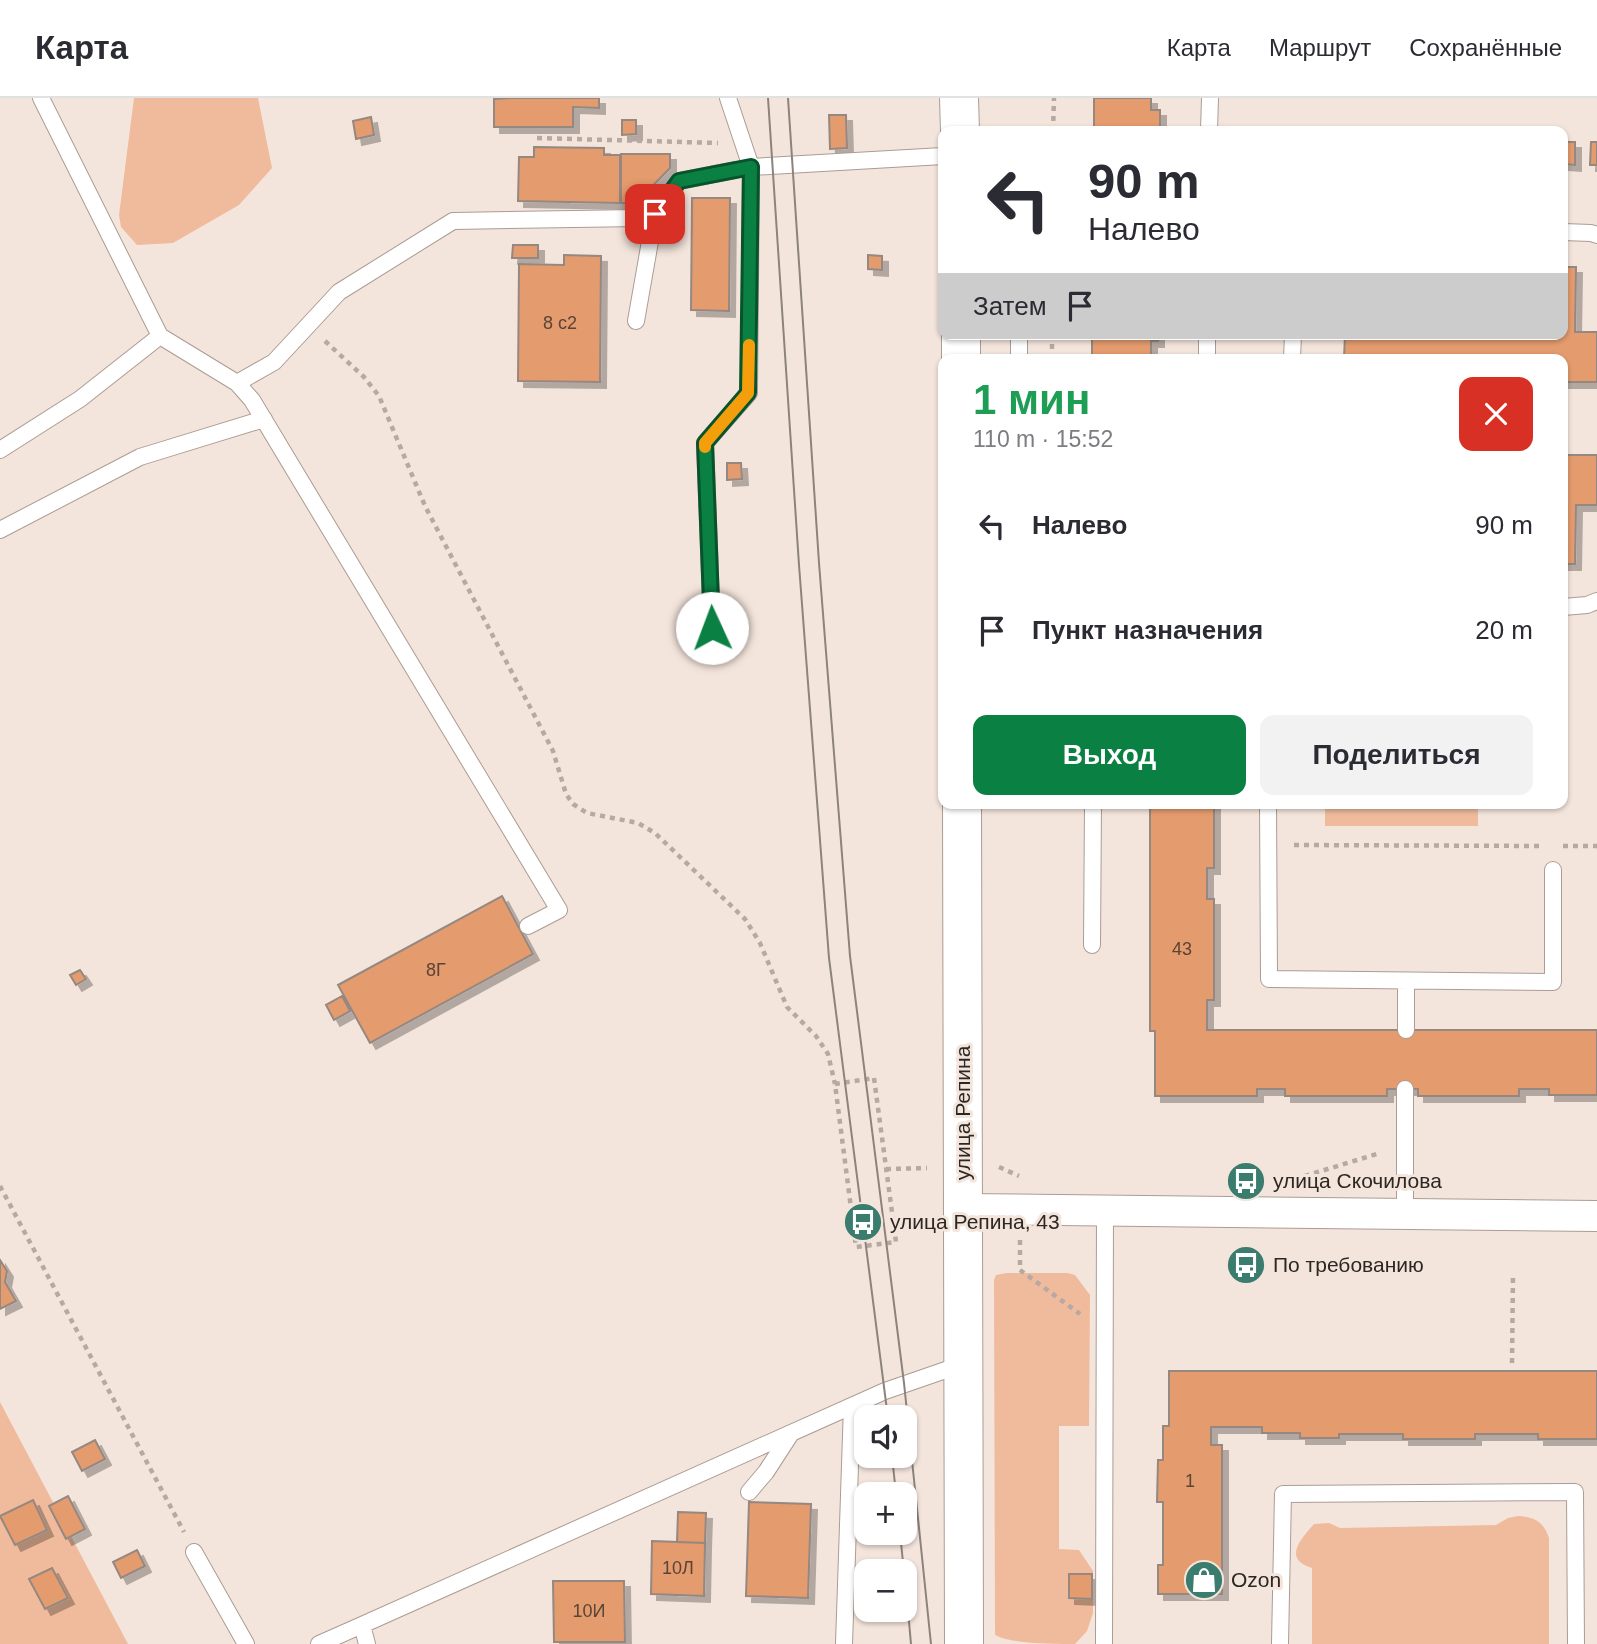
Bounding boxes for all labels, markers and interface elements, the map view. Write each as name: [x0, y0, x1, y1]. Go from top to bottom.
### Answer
text: Карта: [35, 29, 128, 66]
text: Карта: [1167, 34, 1231, 61]
text: Маршрут: [1269, 34, 1371, 61]
text: Сохранённые: [1409, 34, 1562, 61]
icon: left: [973, 154, 1064, 245]
text: 90 m: [1088, 154, 1200, 208]
pin: [625, 184, 685, 244]
icon: arrive: [636, 195, 674, 233]
text: Налево: [1088, 211, 1200, 247]
icon: arrive: [1061, 287, 1099, 325]
text: Затем: [973, 291, 1047, 321]
house number: 8 с2: [543, 313, 577, 333]
text: 1 мин: [973, 376, 1090, 423]
button: close: [1459, 377, 1533, 451]
text: 110 m · 15:52: [973, 426, 1113, 452]
icon: left: [973, 507, 1011, 545]
text: Налево: [1032, 510, 1127, 540]
text: 90 m: [1475, 510, 1533, 540]
position arrow: [675, 591, 749, 665]
icon: arrive: [973, 612, 1011, 650]
text: Пункт назначения: [1032, 615, 1263, 645]
text: 20 m: [1475, 615, 1533, 645]
button: Выход: [973, 715, 1246, 795]
button: Поделиться: [1260, 715, 1533, 795]
house number: 43: [1172, 939, 1192, 959]
house number: 8Г: [426, 960, 446, 980]
street label: улица Репина: [951, 1045, 974, 1180]
bus stop icon: улица Скочилова: [1225, 1160, 1267, 1202]
place label: улица Скочилова: [1273, 1169, 1442, 1192]
bus stop icon: улица Репина, 43: [842, 1201, 884, 1243]
place label: улица Репина, 43: [890, 1210, 1060, 1233]
bus stop icon: По требованию: [1225, 1244, 1267, 1286]
place label: По требованию: [1273, 1253, 1424, 1276]
map controls: [854, 1405, 917, 1622]
button: sound: [854, 1405, 917, 1468]
house number: 1: [1185, 1471, 1195, 1491]
button: +: [854, 1482, 917, 1545]
house number: 10Л: [662, 1558, 694, 1578]
button: −: [854, 1559, 917, 1622]
shop icon: Ozon: [1183, 1559, 1225, 1601]
place label: Ozon: [1231, 1568, 1281, 1591]
house number: 10И: [573, 1601, 605, 1621]

